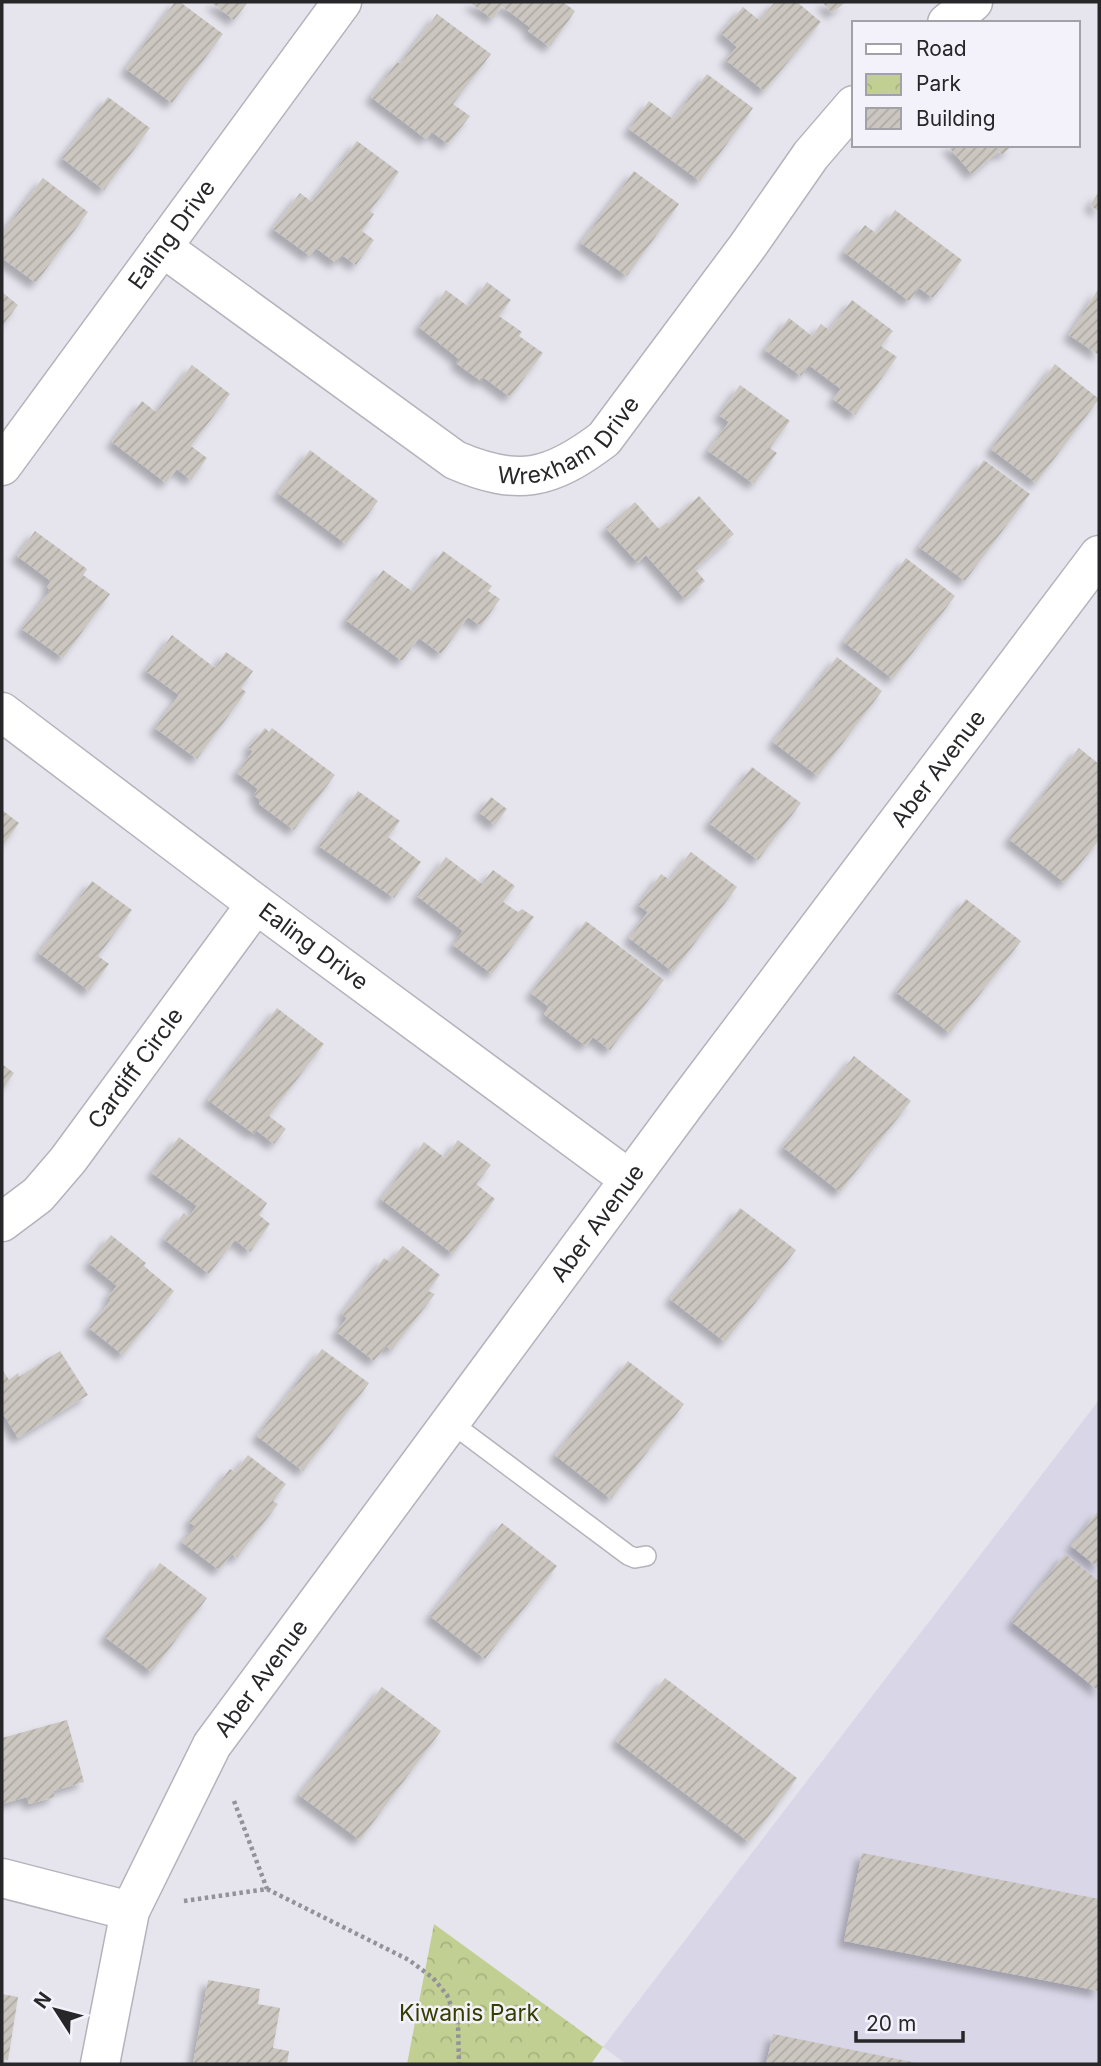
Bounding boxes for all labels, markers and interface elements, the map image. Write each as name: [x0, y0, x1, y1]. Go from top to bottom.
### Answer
legend: [852, 21, 1080, 147]
text: Road: [916, 36, 967, 61]
text: Park: [916, 71, 961, 96]
text: Building: [916, 106, 996, 131]
street label: Ealing Drive: [122, 174, 221, 295]
street label: Wrexham Drive: [496, 391, 645, 491]
street label: Aber Avenue: [885, 704, 991, 833]
street label: Ealing Drive: [253, 897, 374, 996]
street label: Cardiff Circle: [82, 1002, 189, 1134]
street label: Aber Avenue: [545, 1159, 650, 1287]
street label: Aber Avenue: [209, 1614, 314, 1743]
north arrow: [21, 1975, 91, 2045]
text: N: [29, 1988, 56, 2013]
park label: Kiwanis Park: [399, 1999, 539, 2027]
scale bar: [856, 2000, 963, 2044]
text: 20 m: [866, 2011, 916, 2036]

